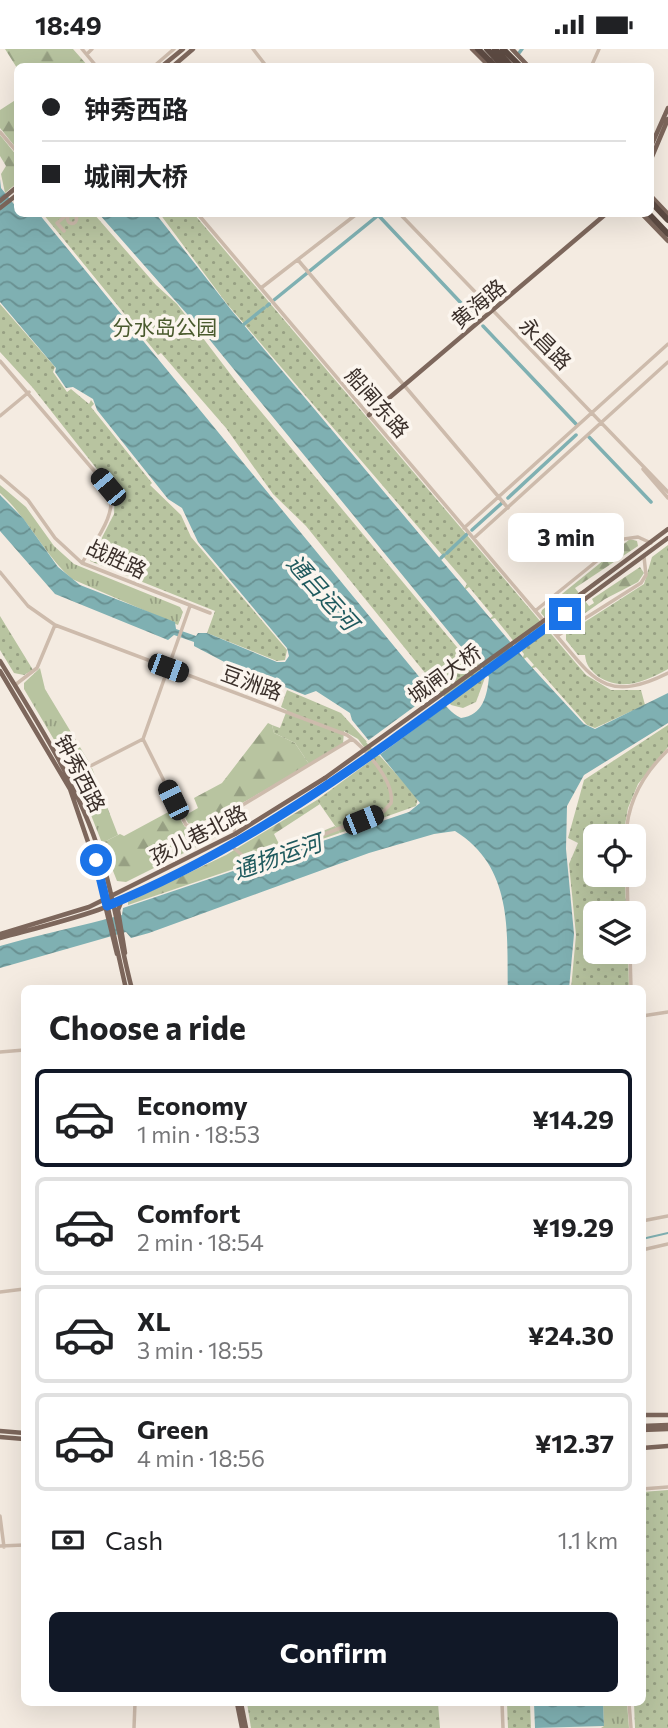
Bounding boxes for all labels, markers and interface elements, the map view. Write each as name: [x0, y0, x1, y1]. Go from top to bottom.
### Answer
text: 18:49: [35, 9, 102, 40]
text: 钟秀西路: [84, 93, 188, 124]
text: 城闸大桥: [84, 160, 188, 191]
street label: 黄海路: [446, 273, 510, 333]
street label: 永昌路: [515, 312, 577, 374]
park label: 分水岛公园: [113, 314, 218, 339]
street label: 船闸东路: [341, 362, 415, 442]
car: [87, 464, 130, 510]
callout: 3 min: [507, 512, 623, 561]
text: 3 min: [537, 523, 595, 551]
street label: 战胜路: [83, 533, 151, 583]
water label: 通吕运河: [282, 548, 367, 639]
route end: [549, 598, 581, 630]
street label: 城闸大桥: [403, 638, 485, 708]
car: [145, 651, 192, 685]
street label: 豆洲路: [218, 659, 286, 705]
street label: 钟秀西路: [51, 730, 111, 816]
car: [155, 777, 192, 823]
street label: 孩儿巷北路: [146, 799, 250, 869]
car: [340, 802, 387, 838]
map controls: [583, 824, 646, 964]
button: locate: [583, 824, 646, 887]
water label: 通扬运河: [229, 826, 329, 884]
route start: [80, 844, 112, 876]
button: layers: [583, 901, 646, 964]
text: Choose a ride: [49, 1007, 246, 1047]
icon: car: [53, 1087, 116, 1150]
text: Economy: [137, 1089, 248, 1120]
text: ¥14.29: [532, 1103, 614, 1134]
text: 1 min · 18:53: [137, 1120, 260, 1148]
icon: car: [53, 1195, 116, 1258]
text: Comfort: [137, 1197, 240, 1228]
text: ¥19.29: [532, 1211, 614, 1242]
text: 2 min · 18:54: [137, 1228, 264, 1256]
icon: car: [53, 1303, 116, 1366]
text: XL: [137, 1305, 171, 1336]
text: ¥24.30: [528, 1319, 614, 1350]
text: 3 min · 18:55: [137, 1336, 264, 1364]
icon: car: [53, 1411, 116, 1474]
text: Green: [137, 1413, 209, 1444]
text: ¥12.37: [535, 1427, 614, 1458]
text: 4 min · 18:56: [137, 1444, 265, 1472]
icon: cash: [49, 1521, 87, 1559]
text: Cash: [105, 1524, 163, 1555]
text: 1.1 km: [558, 1526, 618, 1554]
button: Confirm: [49, 1612, 618, 1692]

